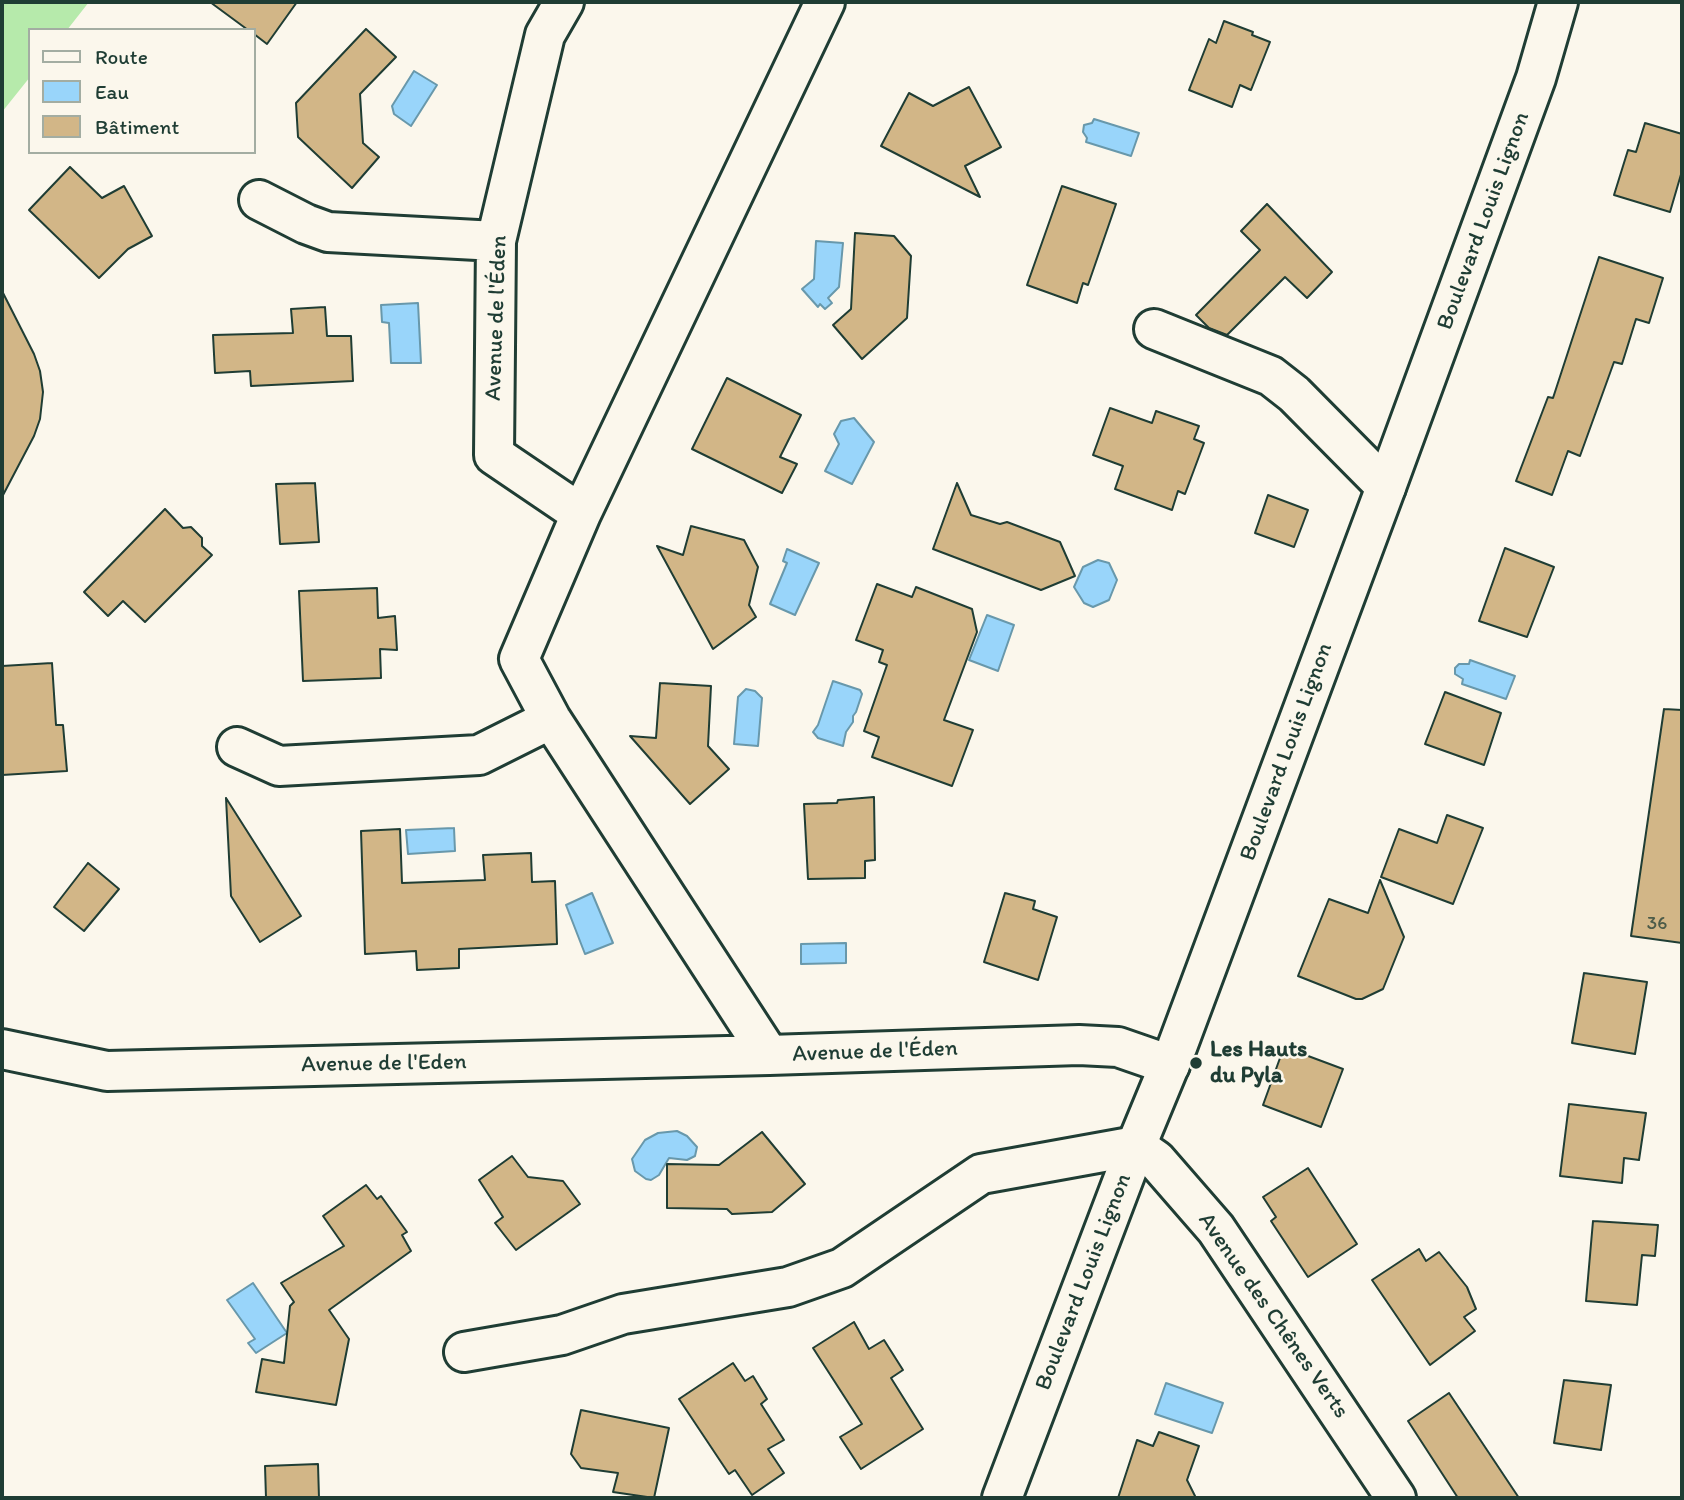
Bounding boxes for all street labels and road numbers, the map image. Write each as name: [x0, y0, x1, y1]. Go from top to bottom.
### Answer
street label: Boulevard Louis Lignon: [1432, 108, 1536, 334]
street label: Avenue de l'Éden: [480, 235, 514, 401]
street label: Boulevard Louis Lignon: [1235, 639, 1339, 865]
street label: Avenue de l'Éden: [792, 1035, 958, 1069]
street label: Avenue de l'Eden: [301, 1049, 467, 1079]
street label: Boulevard Louis Lignon: [1030, 1170, 1138, 1394]
street label: Avenue des Chênes Verts: [1192, 1208, 1354, 1424]

